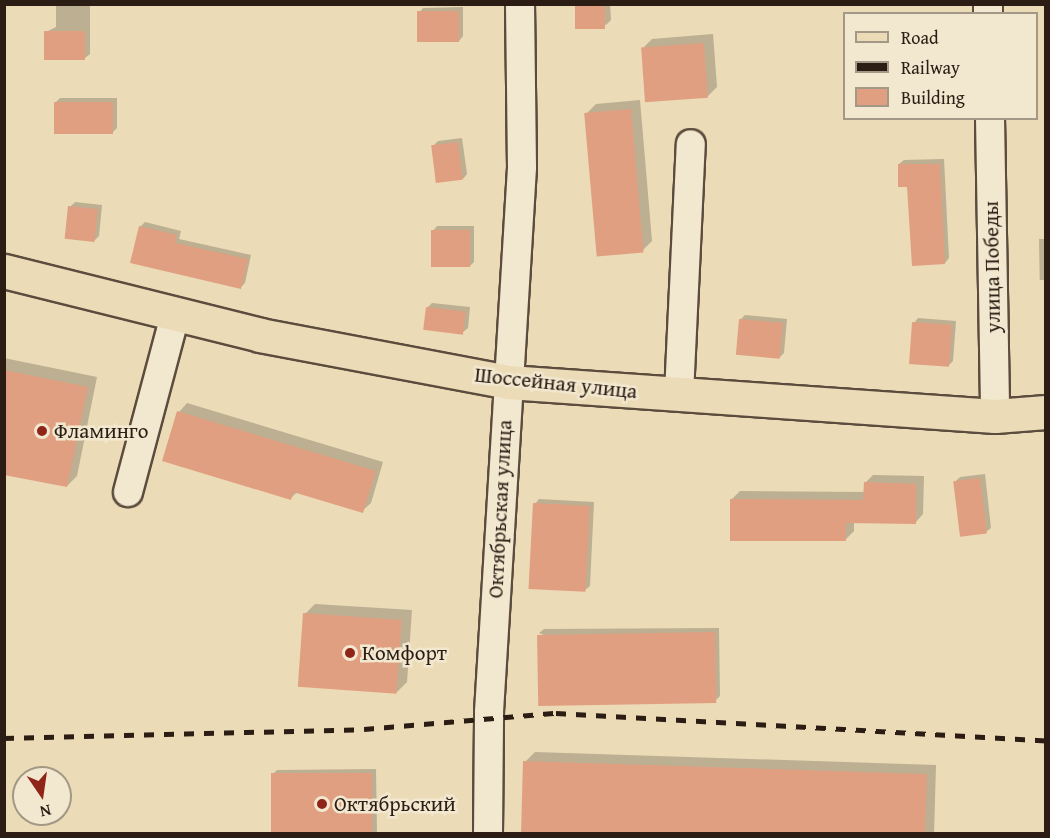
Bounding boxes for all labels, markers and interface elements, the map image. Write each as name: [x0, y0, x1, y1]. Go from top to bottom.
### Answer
legend: [843, 12, 1038, 120]
text: Road: [901, 24, 939, 51]
text: Railway: [901, 54, 960, 81]
text: Building: [901, 84, 965, 111]
street label: улица Победы: [978, 201, 1006, 333]
street label: Шоссейная улица: [473, 362, 639, 404]
place label: Фламинго: [54, 418, 148, 444]
street label: Октябрьская улица: [483, 419, 517, 599]
marker: Фламинго: [35, 424, 49, 438]
place label: Комфорт: [362, 640, 447, 666]
marker: Комфорт: [343, 646, 357, 660]
north arrow: [12, 766, 72, 826]
place label: Октябрьский: [334, 791, 456, 817]
marker: Октябрьский: [315, 797, 329, 811]
text: N: [38, 799, 54, 824]

